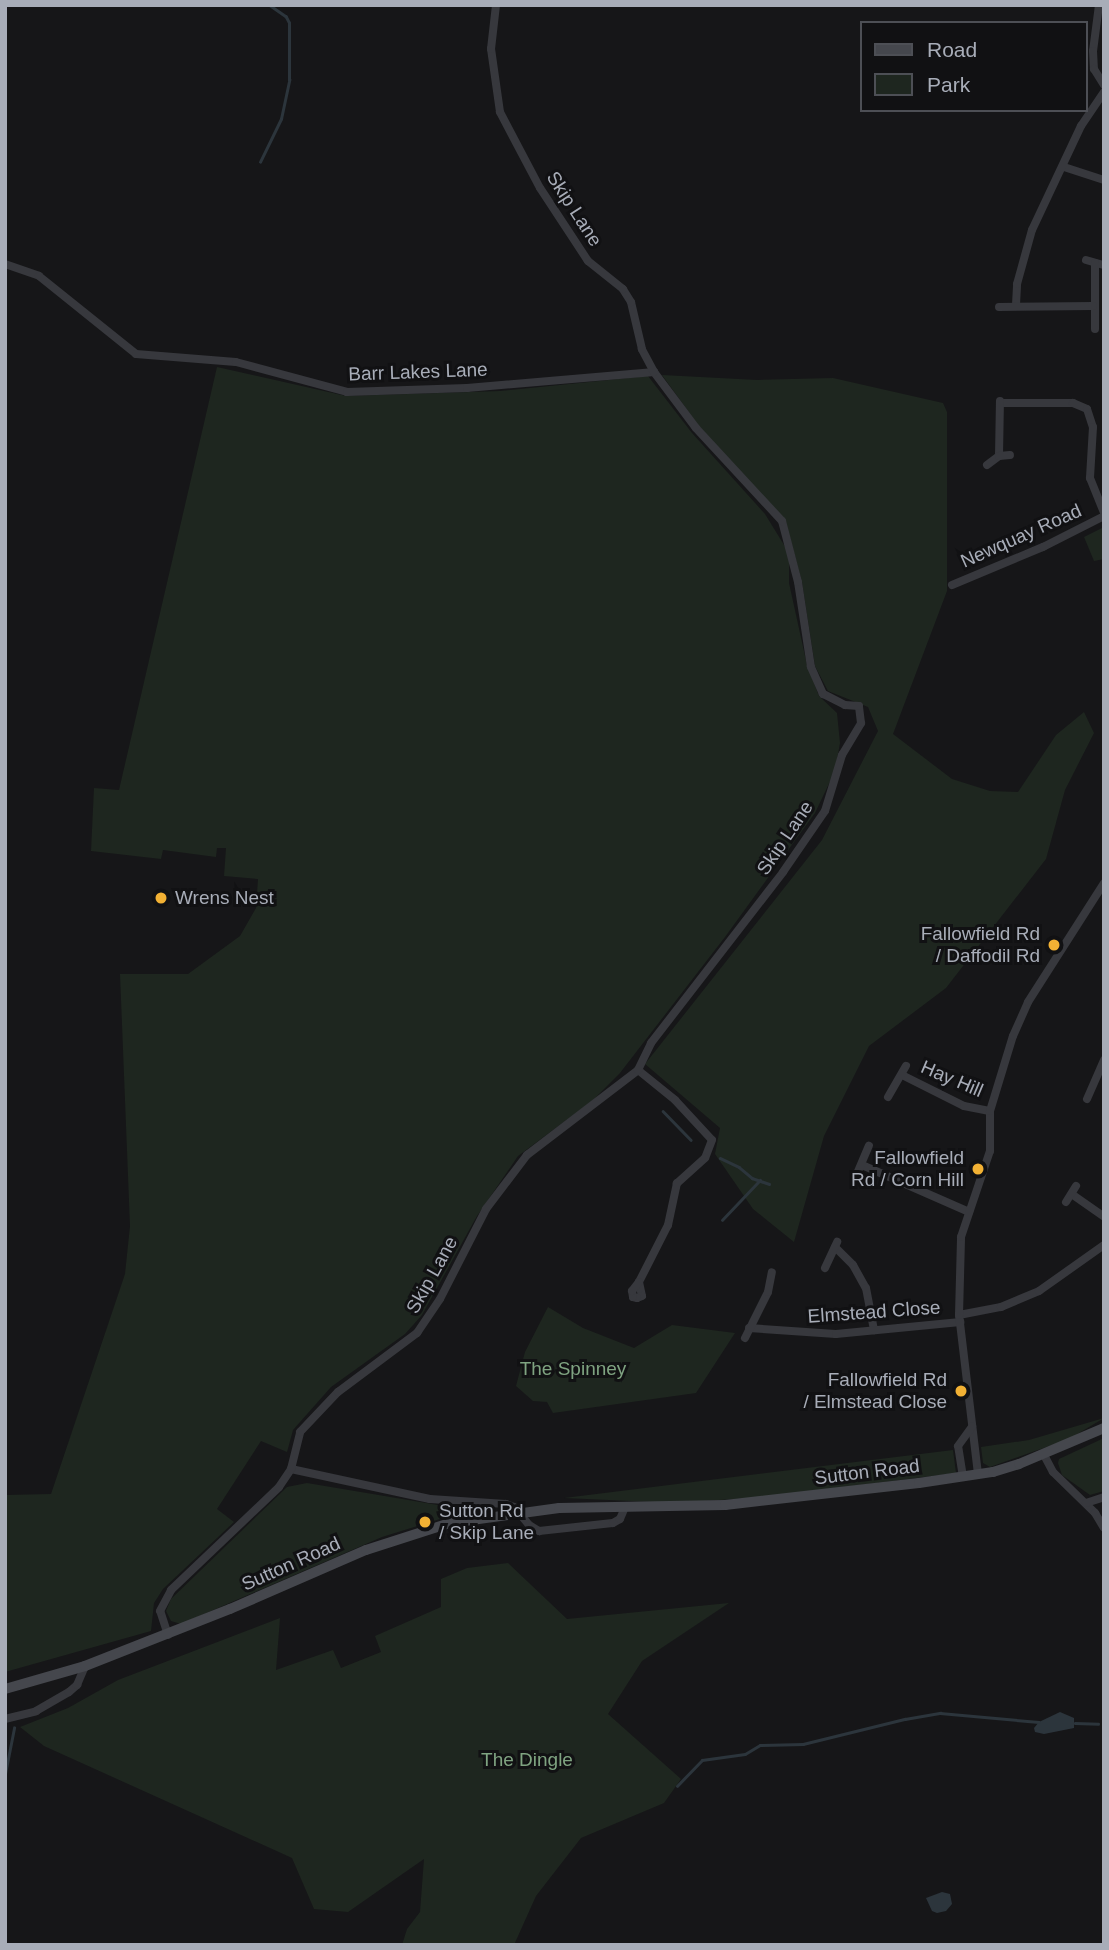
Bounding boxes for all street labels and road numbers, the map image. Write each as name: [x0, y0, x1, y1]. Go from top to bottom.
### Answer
street label: Skip Lane: [541, 167, 607, 251]
street label: Barr Lakes Lane: [348, 358, 488, 386]
street label: Newquay Road: [957, 499, 1085, 573]
street label: Skip Lane: [752, 797, 818, 879]
street label: Hay Hill: [917, 1056, 987, 1102]
street label: Skip Lane: [402, 1233, 462, 1317]
street label: Elmstead Close: [807, 1296, 941, 1328]
street label: Sutton Road: [813, 1454, 921, 1490]
street label: Sutton Road: [238, 1532, 344, 1596]

